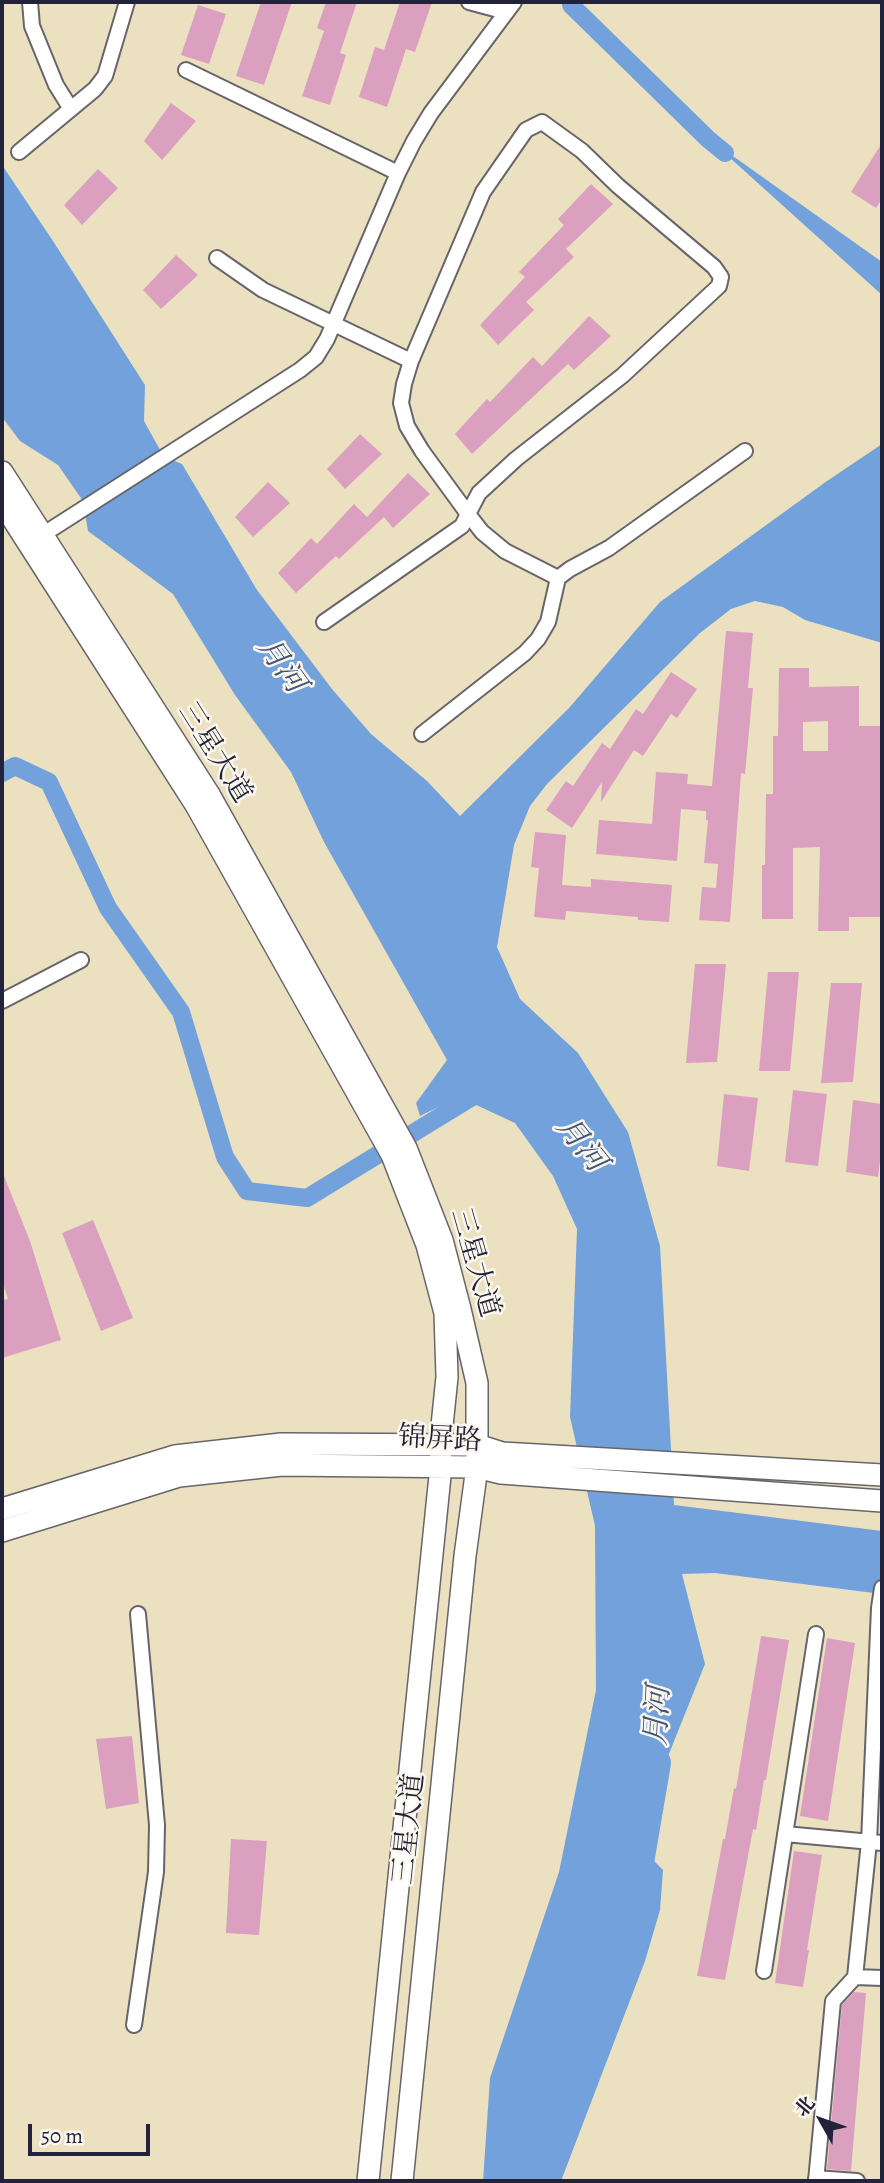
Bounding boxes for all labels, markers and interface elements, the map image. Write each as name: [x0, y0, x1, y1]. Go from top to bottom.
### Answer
water label: 月河: [248, 631, 312, 701]
street label: 三星大道: [170, 697, 258, 809]
water label: 月河: [547, 1110, 613, 1180]
street label: 三星大道: [442, 1205, 506, 1321]
street label: 锦屏路: [397, 1421, 483, 1459]
water label: 月河: [639, 1685, 679, 1747]
street label: 三星大道: [387, 1772, 433, 1886]
north arrow: [786, 2085, 856, 2155]
text: 北: [789, 2091, 821, 2122]
scale bar: [32, 2110, 154, 2154]
text: 50 m: [41, 2122, 83, 2150]

